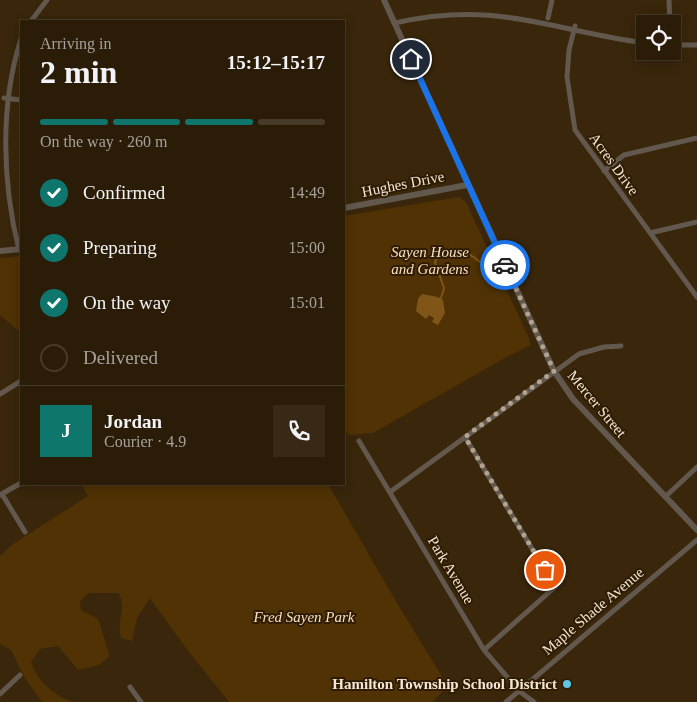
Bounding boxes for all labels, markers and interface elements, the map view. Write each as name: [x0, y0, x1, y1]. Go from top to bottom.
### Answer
map controls: [636, 15, 681, 60]
button: locate: [636, 15, 681, 60]
text: Arriving in: [40, 35, 112, 52]
pin: [390, 38, 432, 80]
icon: home: [397, 45, 425, 73]
text: 15:12–15:17: [227, 52, 325, 73]
text: 2 min: [40, 54, 117, 90]
street label: Acres Drive: [586, 130, 642, 198]
text: On the way · 260 m: [40, 133, 168, 150]
street label: Hughes Drive: [360, 168, 446, 200]
icon: check: [40, 179, 68, 207]
text: Confirmed: [83, 182, 165, 203]
text: 14:49: [289, 184, 325, 201]
icon: check: [40, 234, 68, 262]
text: Preparing: [83, 237, 157, 258]
text: 15:00: [289, 239, 325, 256]
courier: [480, 240, 530, 290]
park label: Sayen House and Gardens: [391, 244, 469, 277]
icon: car: [491, 251, 519, 279]
icon: check: [40, 289, 68, 317]
text: On the way: [83, 292, 171, 313]
text: 15:01: [289, 294, 325, 311]
text: Delivered: [83, 347, 158, 368]
street label: Mercer Street: [565, 367, 630, 441]
button: phone: [273, 405, 325, 457]
text: Jordan: [104, 411, 162, 432]
text: J: [61, 420, 71, 441]
text: Courier · 4.9: [104, 433, 186, 450]
street label: Park Avenue: [425, 533, 478, 607]
pin: [524, 549, 566, 591]
icon: bag: [531, 556, 559, 584]
street label: Maple Shade Avenue: [539, 564, 647, 658]
park label: Fred Sayen Park: [252, 609, 355, 625]
place label: Hamilton Township School District: [332, 676, 557, 692]
marker: Hamilton Township School District: [561, 678, 573, 690]

